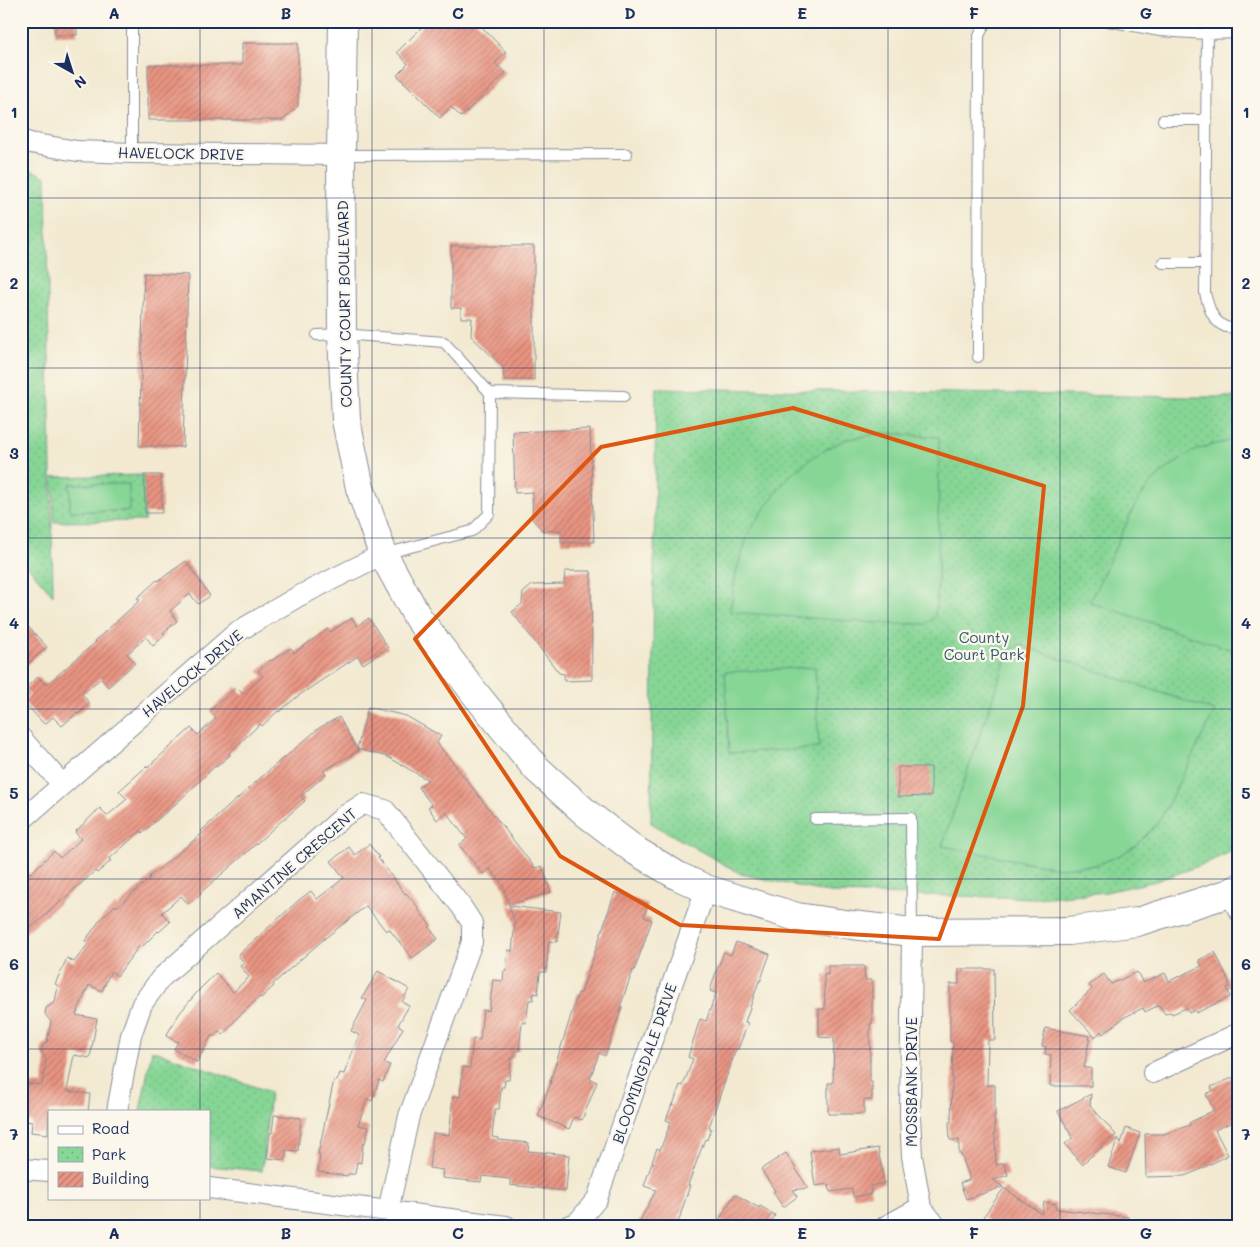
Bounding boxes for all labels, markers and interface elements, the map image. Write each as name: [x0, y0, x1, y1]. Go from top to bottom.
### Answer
text: A: [108, 2, 120, 23]
text: B: [281, 2, 291, 23]
text: C: [452, 2, 464, 23]
text: D: [624, 2, 636, 23]
text: E: [797, 2, 807, 23]
text: F: [969, 2, 979, 23]
text: G: [1140, 2, 1152, 23]
north arrow: [48, 48, 98, 98]
text: N: [70, 72, 91, 93]
text: 1: [10, 101, 18, 122]
text: 1: [1242, 101, 1250, 122]
street label: HAVELOCK DRIVE: [118, 142, 245, 164]
street label: COUNTY COURT BOULEVARD: [332, 200, 356, 408]
text: 2: [10, 272, 19, 293]
text: 2: [1242, 272, 1251, 293]
text: 3: [9, 442, 19, 463]
text: 3: [1241, 442, 1251, 463]
text: 4: [9, 612, 19, 633]
text: 4: [1241, 612, 1251, 633]
street label: HAVELOCK DRIVE: [137, 625, 247, 721]
park label: County Court Park: [944, 627, 1024, 664]
text: 5: [9, 782, 19, 803]
text: 5: [1241, 782, 1251, 803]
street label: AMANTINE CRESCENT: [227, 803, 361, 923]
text: 6: [9, 953, 19, 974]
text: 6: [1241, 953, 1251, 974]
street label: BLOOMINGDALE DRIVE: [607, 980, 681, 1146]
street label: MOSSBANK DRIVE: [901, 1017, 921, 1147]
legend: [48, 1110, 210, 1200]
text: Road: [92, 1118, 129, 1138]
text: 7: [10, 1123, 19, 1144]
text: 7: [1242, 1123, 1251, 1144]
text: Park: [92, 1144, 126, 1164]
text: Building: [92, 1168, 149, 1188]
text: A: [108, 1222, 120, 1243]
text: B: [281, 1222, 291, 1243]
text: C: [452, 1222, 464, 1243]
text: D: [624, 1222, 636, 1243]
text: E: [797, 1222, 807, 1243]
text: F: [969, 1222, 979, 1243]
text: G: [1140, 1222, 1152, 1243]

